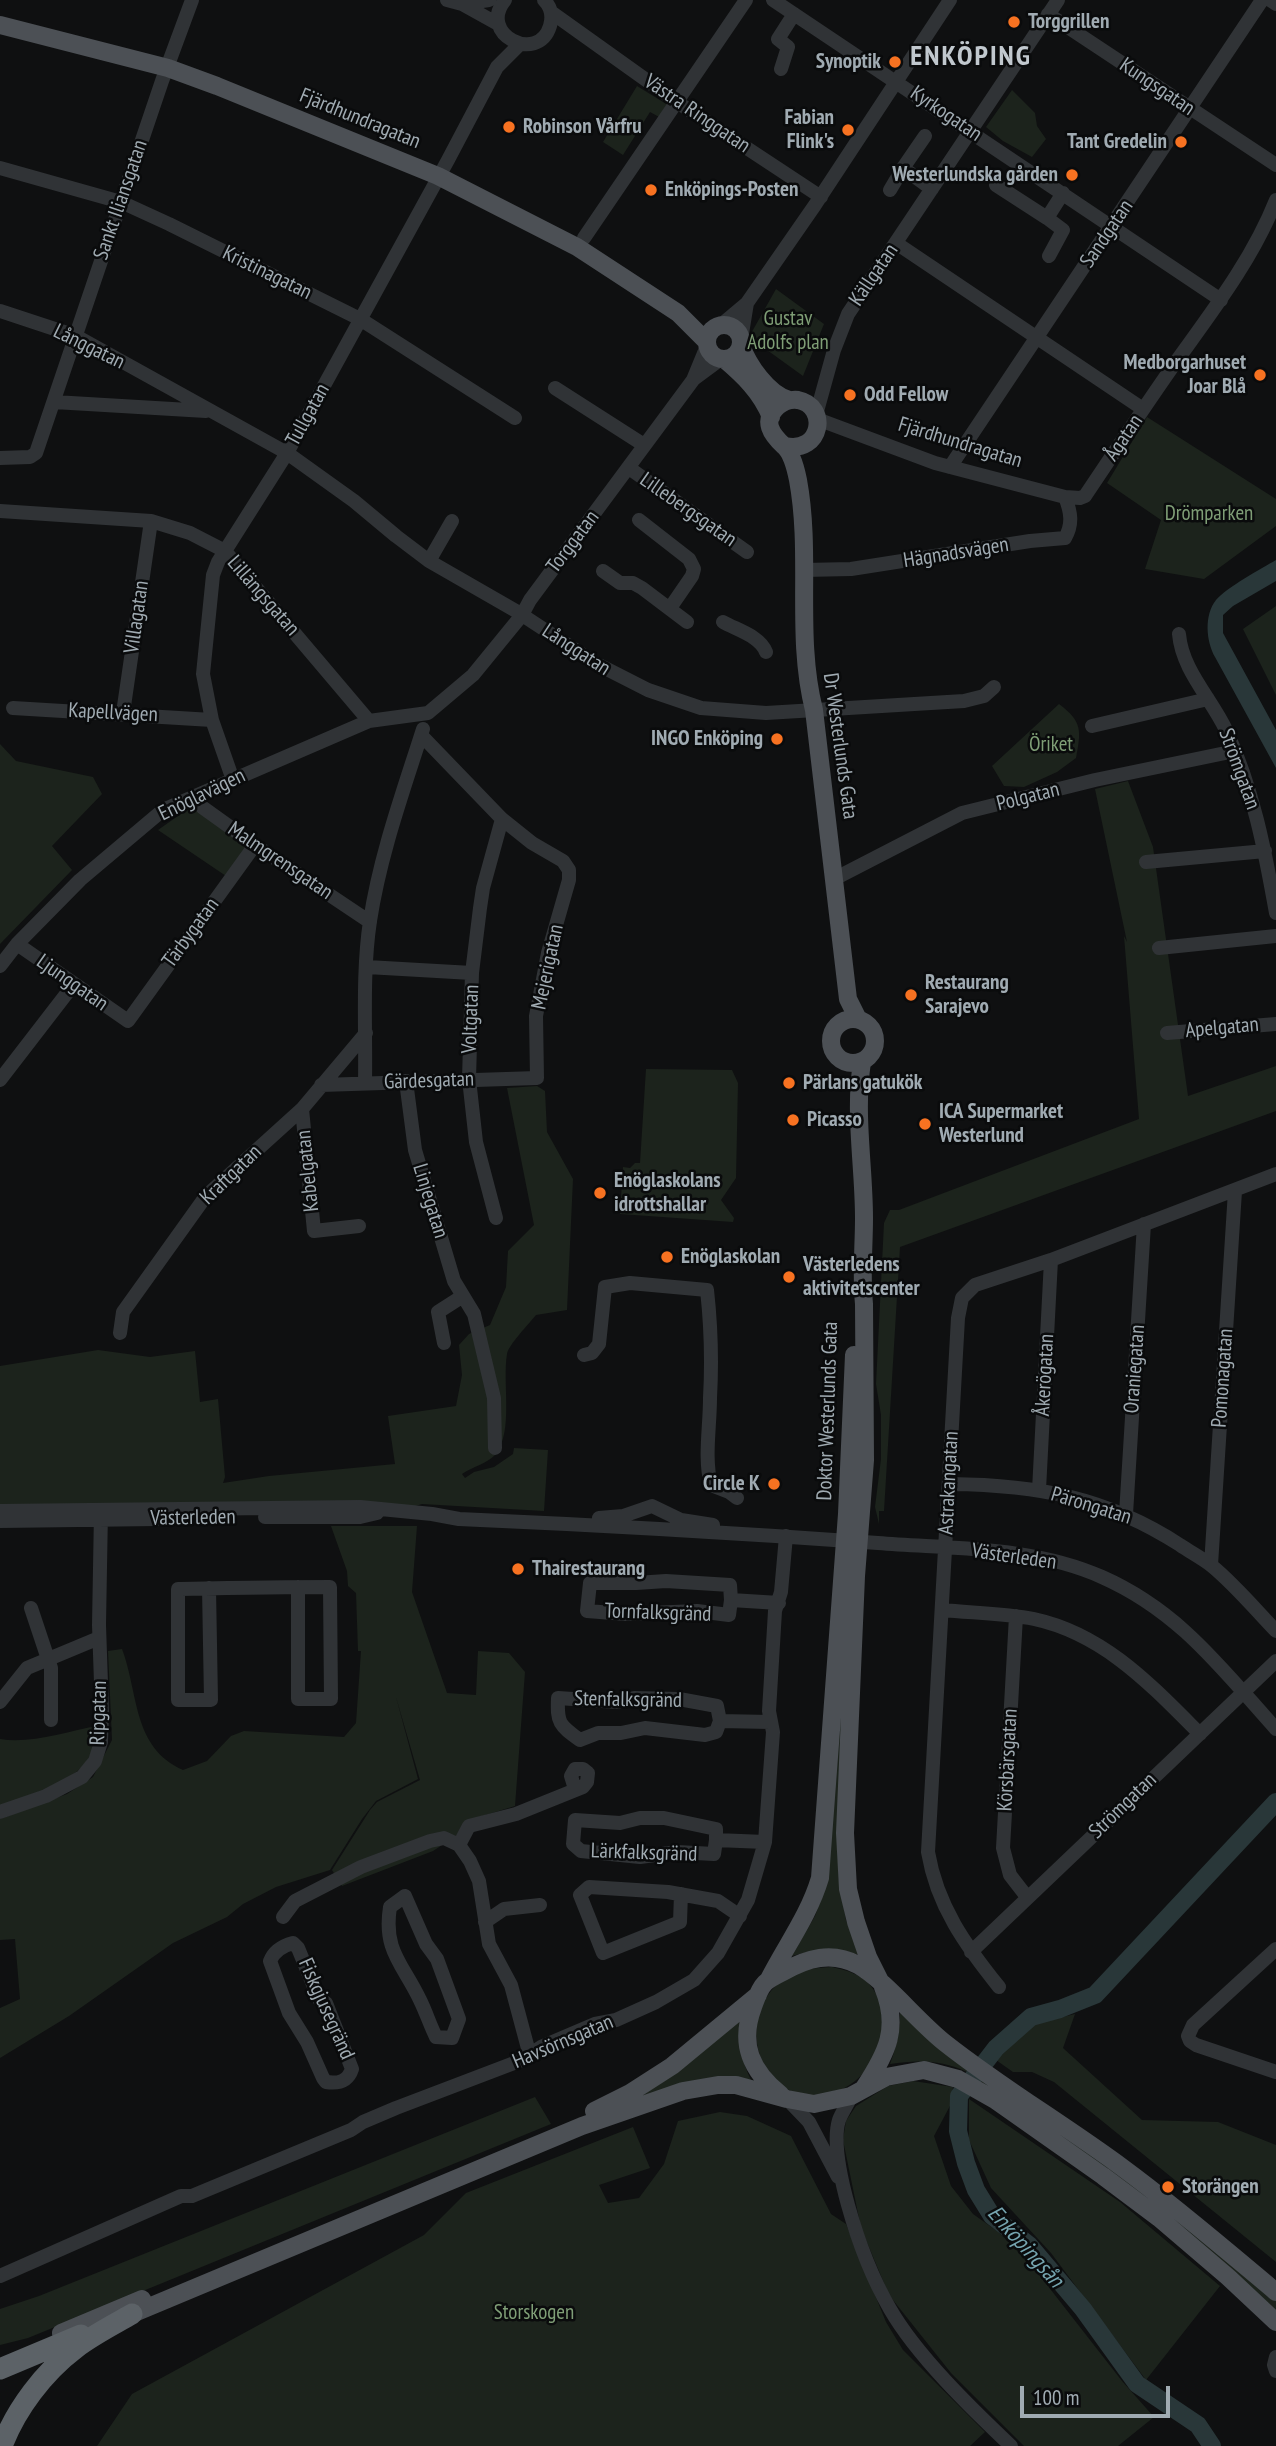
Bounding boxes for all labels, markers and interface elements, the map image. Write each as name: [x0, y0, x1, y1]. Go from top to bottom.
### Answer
place label: Torggrillen: [1028, 9, 1109, 35]
marker: Torggrillen: [1006, 14, 1022, 30]
district label: ENKÖPING: [911, 40, 1031, 74]
place label: Synoptik: [816, 49, 881, 75]
street label: Kungsgatan: [1115, 53, 1199, 121]
marker: Synoptik: [887, 54, 903, 70]
street label: Västra Ringgatan: [639, 69, 755, 159]
street label: Kyrkogatan: [905, 81, 987, 147]
street label: Fjärdhundragatan: [296, 83, 424, 155]
place label: Fabian Flink's: [784, 105, 834, 155]
place label: Robinson Vårfru: [523, 114, 642, 140]
marker: Robinson Vårfru: [501, 119, 517, 135]
marker: Fabian Flink's: [840, 122, 856, 138]
place label: Tant Gredelin: [1067, 129, 1167, 155]
marker: Tant Gredelin: [1173, 134, 1189, 150]
street label: Sankt Iliansgatan: [89, 137, 153, 263]
place label: Westerlundska gården: [892, 162, 1058, 188]
marker: Westerlundska gården: [1064, 167, 1080, 183]
place label: Enköpings-Posten: [665, 177, 798, 203]
marker: Enköpings-Posten: [643, 182, 659, 198]
street label: Sandgatan: [1075, 195, 1139, 273]
street label: Källgatan: [844, 239, 904, 311]
street label: Kristinagatan: [218, 241, 316, 305]
park label: Gustav Adolfs plan: [747, 306, 829, 356]
street label: Långgatan: [49, 319, 129, 375]
place label: Medborgarhuset Joar Blå: [1124, 350, 1246, 400]
marker: Medborgarhuset Joar Blå: [1252, 367, 1268, 383]
street label: Tullgatan: [281, 379, 335, 451]
place label: Odd Fellow: [864, 382, 948, 408]
marker: Odd Fellow: [842, 387, 858, 403]
street label: Ågatan: [1099, 410, 1149, 466]
street label: Fjärdhundragatan: [895, 412, 1025, 474]
street label: Lillebergsgatan: [635, 467, 741, 553]
park label: Drömparken: [1165, 501, 1253, 527]
street label: Torggatan: [541, 506, 605, 578]
street label: Hägnadsvägen: [902, 532, 1010, 574]
street label: Lillängsgatan: [221, 551, 305, 641]
street label: Villagatan: [119, 579, 155, 655]
street label: Långgatan: [537, 619, 615, 681]
street label: Dr Westerlunds Gata: [817, 671, 863, 821]
street label: Kapellvägen: [68, 698, 158, 728]
street label: Strömgatan: [1213, 725, 1265, 813]
place label: INGO Enköping: [651, 726, 763, 752]
marker: INGO Enköping: [769, 731, 785, 747]
park label: Öriket: [1029, 732, 1073, 758]
street label: Enöglavägen: [155, 763, 249, 827]
street label: Polgatan: [994, 777, 1062, 817]
street label: Malmgrensgatan: [223, 817, 337, 905]
street label: Tärbygatan: [157, 893, 225, 973]
street label: Mejerigatan: [527, 922, 569, 1012]
street label: Ljunggatan: [31, 949, 113, 1017]
place label: Restaurang Sarajevo: [925, 970, 1009, 1020]
street label: Voltgatan: [457, 984, 485, 1054]
marker: Restaurang Sarajevo: [903, 987, 919, 1003]
street label: Apelgatan: [1184, 1012, 1260, 1044]
street label: Gärdesgatan: [383, 1067, 475, 1095]
place label: Pärlans gatukök: [803, 1070, 922, 1096]
marker: Pärlans gatukök: [781, 1075, 797, 1091]
place label: ICA Supermarket Westerlund: [939, 1099, 1063, 1149]
place label: Picasso: [807, 1107, 862, 1133]
marker: Picasso: [785, 1112, 801, 1128]
marker: ICA Supermarket Westerlund: [917, 1116, 933, 1132]
street label: Kabelgatan: [291, 1129, 325, 1213]
street label: Kraftgatan: [195, 1140, 267, 1210]
street label: Linjegatan: [407, 1161, 453, 1241]
place label: Enöglaskolans idrottshallar: [614, 1168, 721, 1218]
marker: Enöglaskolans idrottshallar: [592, 1185, 608, 1201]
place label: Enöglaskolan: [681, 1244, 780, 1270]
marker: Enöglaskolan: [659, 1249, 675, 1265]
place label: Västerledens aktivitetscenter: [803, 1252, 920, 1302]
marker: Västerledens aktivitetscenter: [781, 1269, 797, 1285]
street label: Doktor Westerlunds Gata: [812, 1321, 844, 1501]
street label: Oraniegatan: [1119, 1324, 1151, 1414]
street label: Pomonagatan: [1207, 1328, 1239, 1428]
street label: Åkerögatan: [1030, 1333, 1060, 1417]
street label: Astrakangatan: [934, 1431, 964, 1535]
place label: Circle K: [703, 1471, 760, 1497]
marker: Circle K: [766, 1476, 782, 1492]
street label: Pärongatan: [1048, 1482, 1134, 1530]
street label: Västerleden: [150, 1505, 236, 1531]
street label: Västerleden: [970, 1539, 1058, 1575]
place label: Thairestaurang: [532, 1556, 645, 1582]
marker: Thairestaurang: [510, 1561, 526, 1577]
street label: Tornfalksgränd: [604, 1599, 712, 1627]
street label: Ripgatan: [85, 1680, 113, 1746]
street label: Stenfalksgränd: [574, 1686, 682, 1714]
street label: Körsbärsgatan: [993, 1708, 1023, 1812]
street label: Strömgatan: [1084, 1768, 1162, 1844]
street label: Lärkfalksgränd: [590, 1839, 698, 1867]
street label: Fiskgjusegränd: [293, 1954, 359, 2064]
street label: Havsörnsgatan: [509, 2010, 617, 2074]
place label: Storängen: [1182, 2174, 1259, 2200]
marker: Storängen: [1160, 2179, 1176, 2195]
water label: Enköpingsån: [981, 2200, 1069, 2294]
park label: Storskogen: [494, 2300, 574, 2326]
scale bar: [1024, 2372, 1174, 2416]
text: 100 m: [1033, 2384, 1079, 2411]

